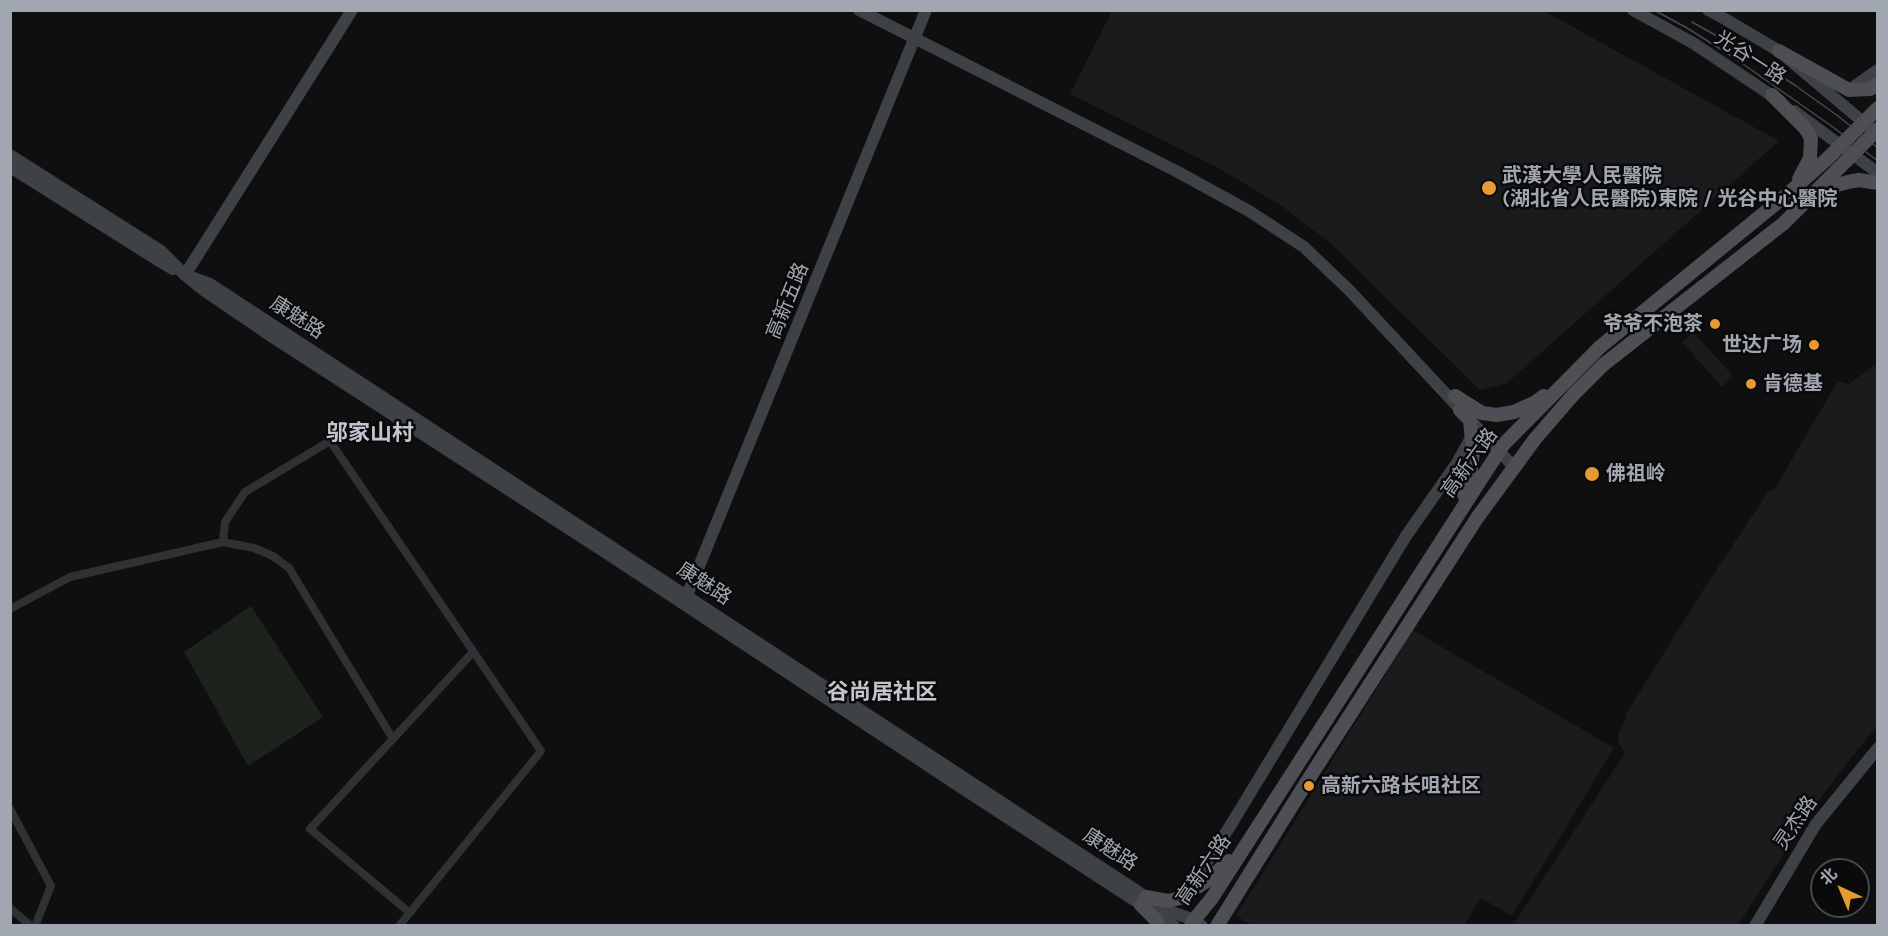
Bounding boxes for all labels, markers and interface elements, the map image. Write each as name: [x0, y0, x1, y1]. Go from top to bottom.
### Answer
street label: 光谷一路: [1710, 26, 1790, 90]
place label: 武漢大學人民醫院 (湖北省人民醫院)東院 / 光谷中心醫院: [1502, 164, 1838, 211]
marker: 武漢大學人民醫院 (湖北省人民醫院)東院 / 光谷中心醫院: [1480, 179, 1498, 197]
street label: 高新五路: [762, 259, 814, 343]
street label: 康魅路: [265, 292, 329, 344]
place label: 爷爷不泡茶: [1603, 312, 1703, 336]
marker: 爷爷不泡茶: [1708, 317, 1722, 331]
place label: 世达广场: [1722, 333, 1802, 357]
marker: 世达广场: [1807, 338, 1821, 352]
place label: 肯德基: [1763, 372, 1823, 396]
marker: 肯德基: [1744, 377, 1758, 391]
district label: 邬家山村: [326, 421, 414, 447]
street label: 高新六路: [1437, 424, 1503, 502]
place label: 佛祖岭: [1606, 462, 1666, 486]
marker: 佛祖岭: [1583, 465, 1601, 483]
street label: 康魅路: [672, 558, 736, 610]
district label: 谷尚居社区: [827, 680, 937, 706]
place label: 高新六路长咀社区: [1321, 774, 1481, 798]
marker: 高新六路长咀社区: [1302, 779, 1316, 793]
street label: 灵杰路: [1769, 791, 1823, 855]
street label: 康魅路: [1078, 824, 1142, 876]
street label: 高新六路: [1172, 830, 1236, 910]
north arrow: [1810, 858, 1870, 918]
text: 北: [1816, 864, 1841, 889]

